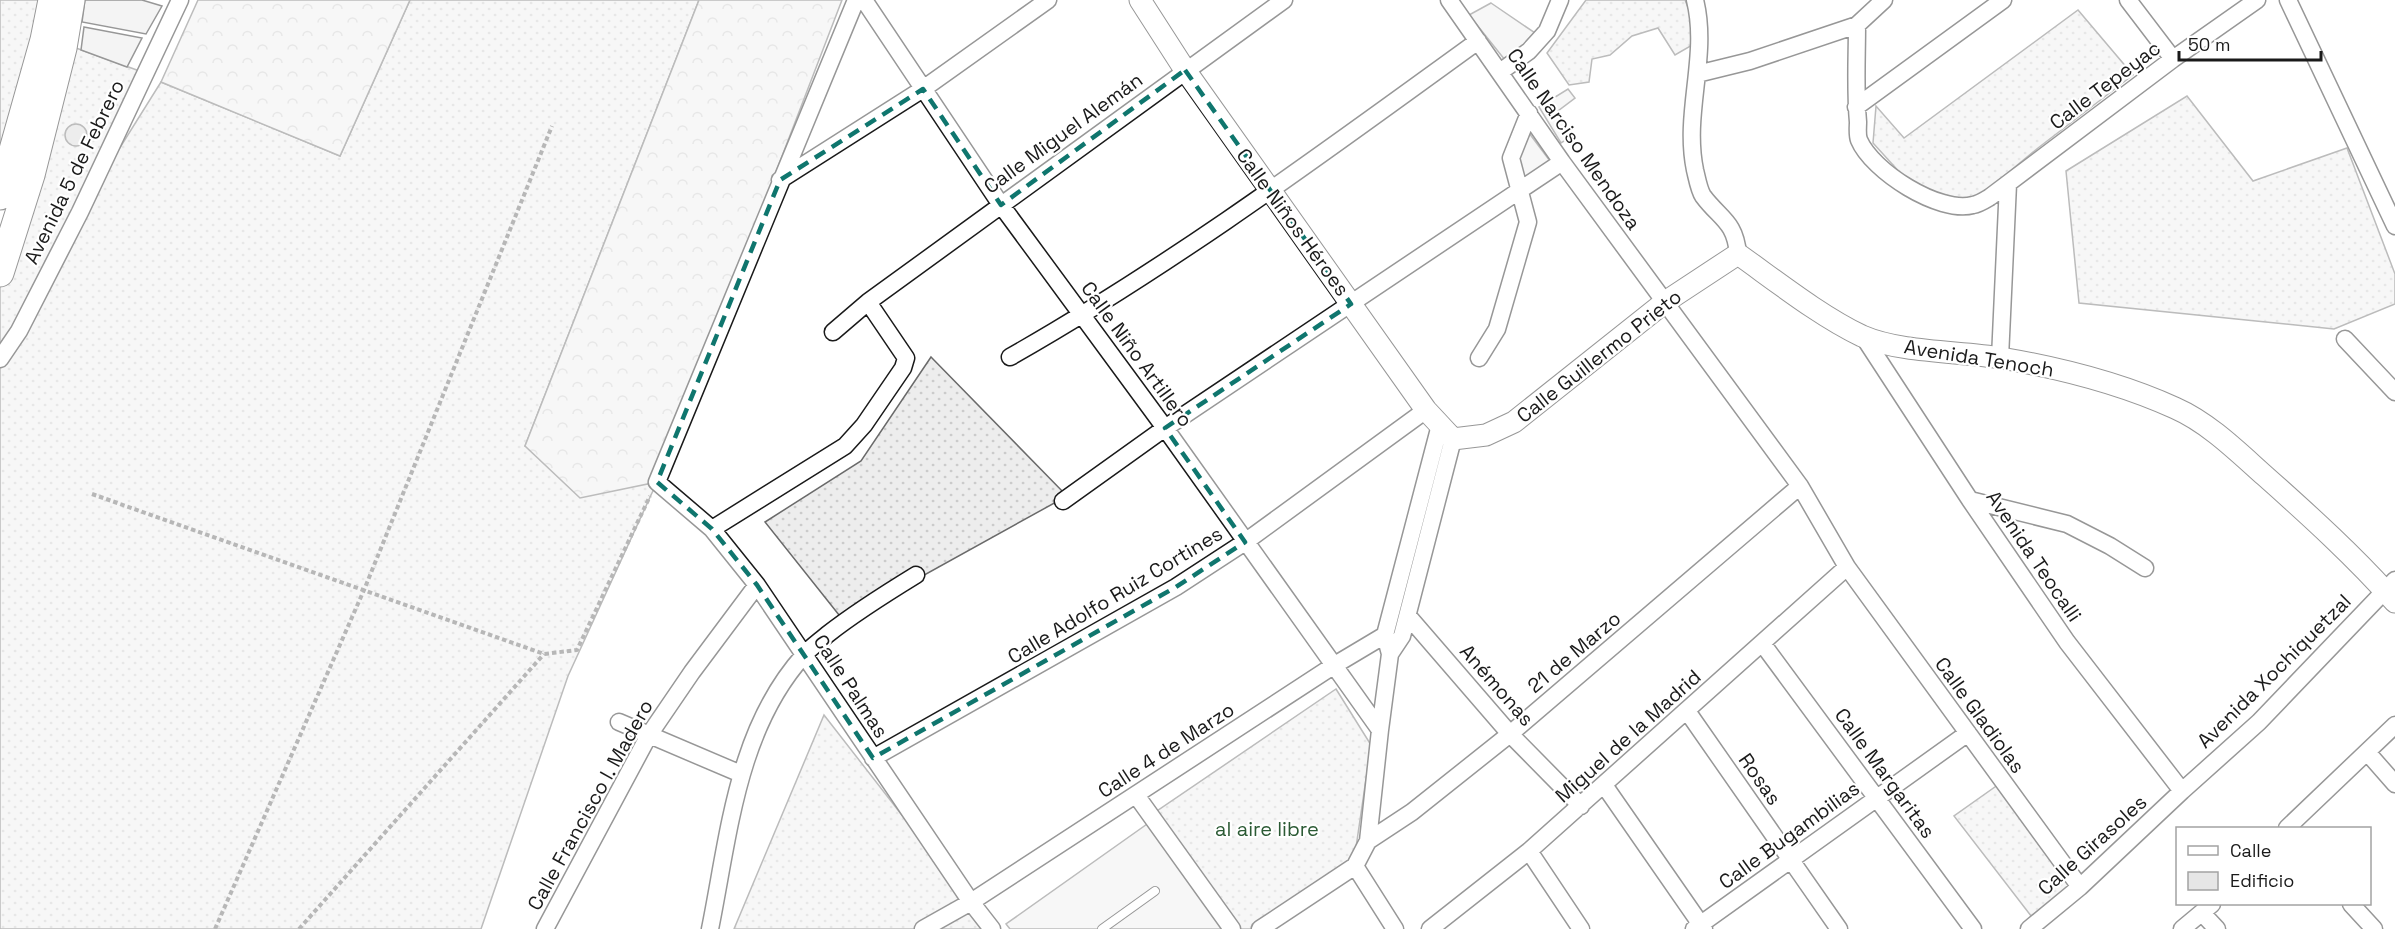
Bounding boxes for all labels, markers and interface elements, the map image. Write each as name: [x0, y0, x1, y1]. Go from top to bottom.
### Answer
scale bar: [2179, 24, 2322, 62]
text: 50 m: [2188, 33, 2230, 56]
street label: Calle Tepeyac: [2044, 35, 2166, 135]
street label: Calle Narciso Mendoza: [1501, 43, 1647, 235]
street label: Calle Miguel Alemán: [978, 67, 1148, 199]
street label: Avenida 5 de Febrero: [18, 75, 130, 269]
street label: Calle Niños Héroes: [1231, 143, 1355, 301]
street label: Calle Niño Artillero: [1075, 276, 1199, 432]
street label: Calle Guillermo Prieto: [1511, 283, 1687, 429]
street label: Avenida Tenoch: [1902, 333, 2056, 383]
street label: Avenida Teocalli: [1981, 485, 2087, 627]
street label: Calle Adolfo Ruiz Cortines: [1003, 520, 1227, 670]
street label: Avenida Xochiquetzal: [2191, 588, 2357, 754]
street label: 21 de Marzo: [1522, 605, 1626, 699]
street label: Calle Palmas: [808, 629, 894, 743]
street label: Anémonas: [1454, 639, 1540, 731]
street label: Calle Gladiolas: [1929, 652, 2031, 778]
street label: Miguel de la Madrid: [1550, 664, 1706, 808]
street label: Calle Francisco I. Madero: [521, 695, 659, 915]
street label: Calle 4 de Marzo: [1093, 696, 1239, 804]
street label: Calle Margaritas: [1829, 703, 1941, 843]
street label: Rosas: [1733, 748, 1787, 810]
street label: Calle Bugambilias: [1714, 775, 1864, 895]
street label: Calle Girasoles: [2032, 789, 2152, 901]
park label: al aire libre: [1215, 816, 1319, 842]
legend: [2176, 827, 2371, 905]
text: Calle: [2230, 839, 2271, 862]
text: Edificio: [2230, 869, 2294, 892]

